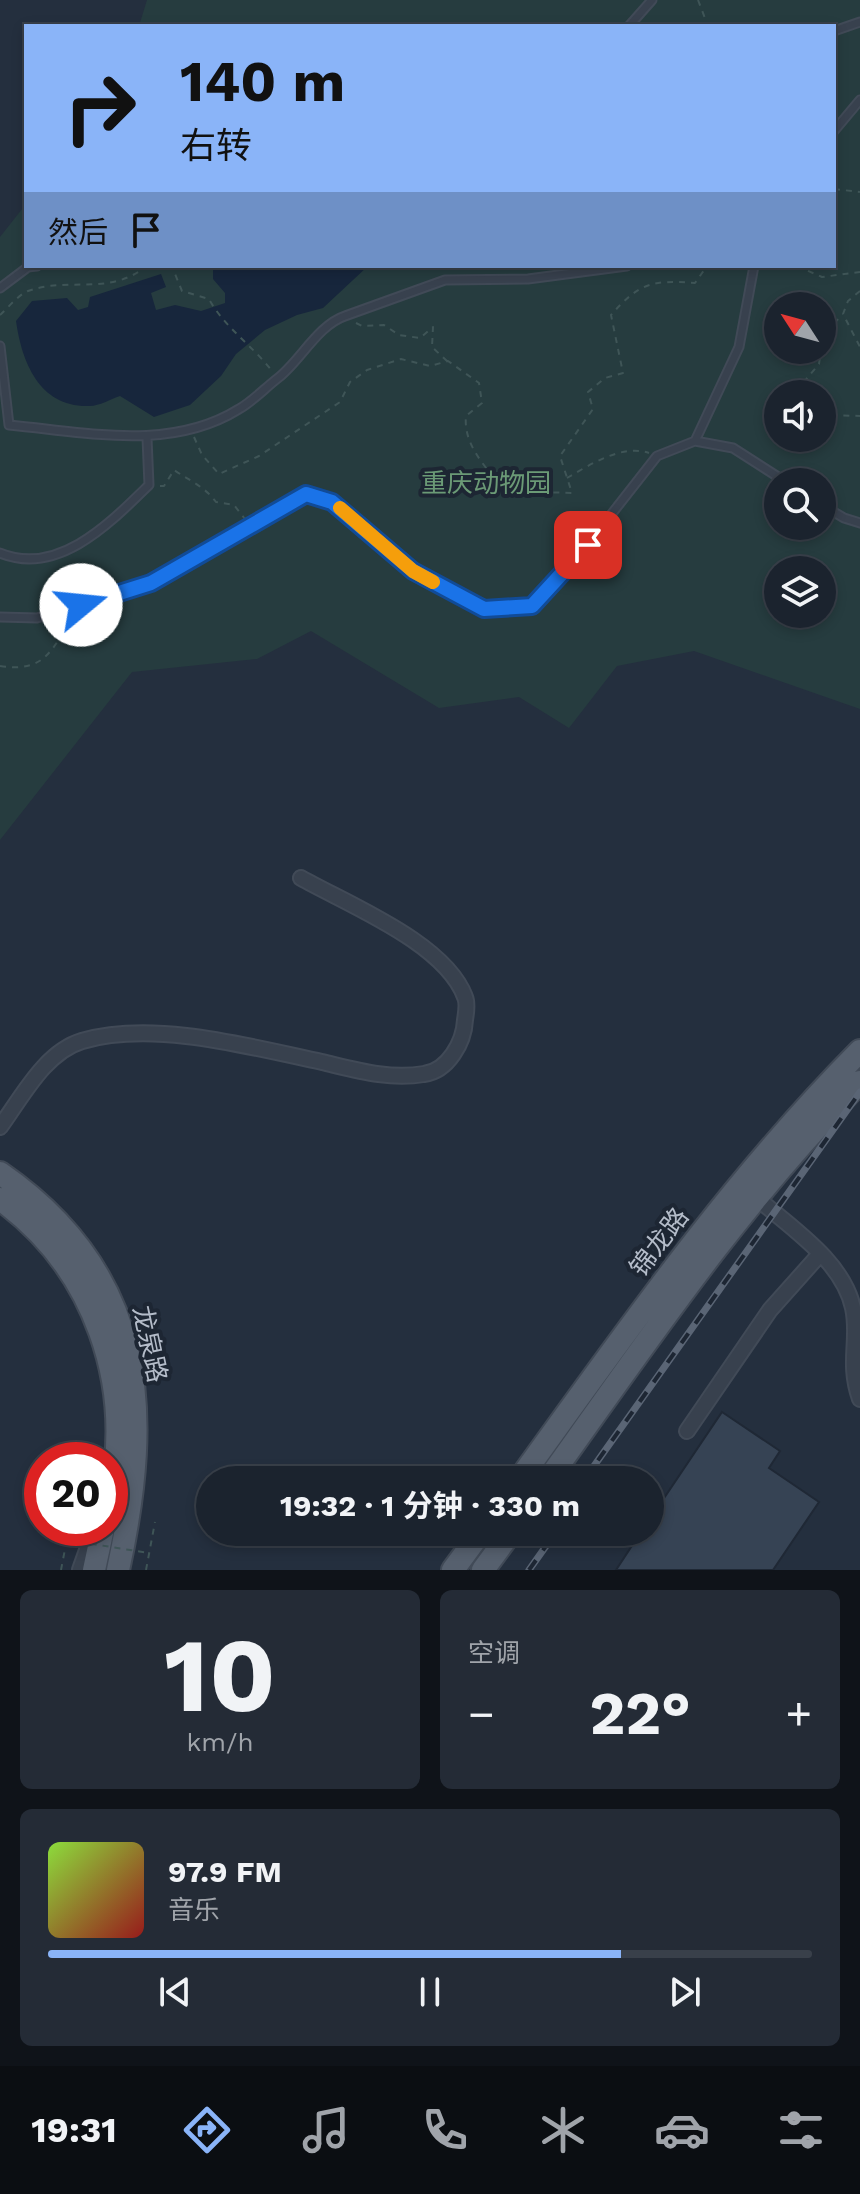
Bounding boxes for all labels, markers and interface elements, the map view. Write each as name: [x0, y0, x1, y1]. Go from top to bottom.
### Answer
text: 140 m: [180, 49, 345, 115]
icon: right: [48, 56, 152, 160]
text: 右转: [180, 125, 252, 167]
icon: arrive: [124, 208, 168, 252]
text: 然后: [48, 215, 108, 250]
north arrow: [764, 292, 836, 364]
map controls: [764, 292, 836, 628]
button: sound: [764, 380, 836, 452]
park label: 重庆动物园: [421, 468, 551, 498]
button: search: [764, 468, 836, 540]
pin: [554, 511, 622, 579]
icon: arrive: [566, 523, 610, 567]
button: layers: [764, 556, 836, 628]
position arrow: [39, 563, 123, 647]
street label: 锦龙路: [624, 1202, 694, 1282]
street label: 龙泉路: [127, 1303, 173, 1385]
speed limit sign: 20: [24, 1442, 128, 1546]
text: 19:32 · 1 分钟 · 330 m: [280, 1488, 580, 1523]
text: 10: [164, 1614, 276, 1736]
text: 空调: [468, 1638, 520, 1668]
text: 22°: [589, 1678, 691, 1749]
text: −: [468, 1688, 495, 1740]
text: +: [785, 1688, 812, 1740]
text: km/h: [187, 1727, 253, 1757]
text: 97.9 FM: [168, 1854, 282, 1889]
text: 音乐: [168, 1895, 220, 1925]
icon: previous: [153, 1970, 197, 2014]
icon: pause: [408, 1970, 452, 2014]
icon: next: [663, 1970, 707, 2014]
icon: directions: [179, 2102, 235, 2158]
icon: music: [298, 2102, 354, 2158]
icon: phone: [417, 2102, 473, 2158]
icon: climate: [535, 2102, 591, 2158]
icon: car: [654, 2102, 710, 2158]
icon: filters: [773, 2102, 829, 2158]
text: 19:31: [31, 2109, 117, 2151]

